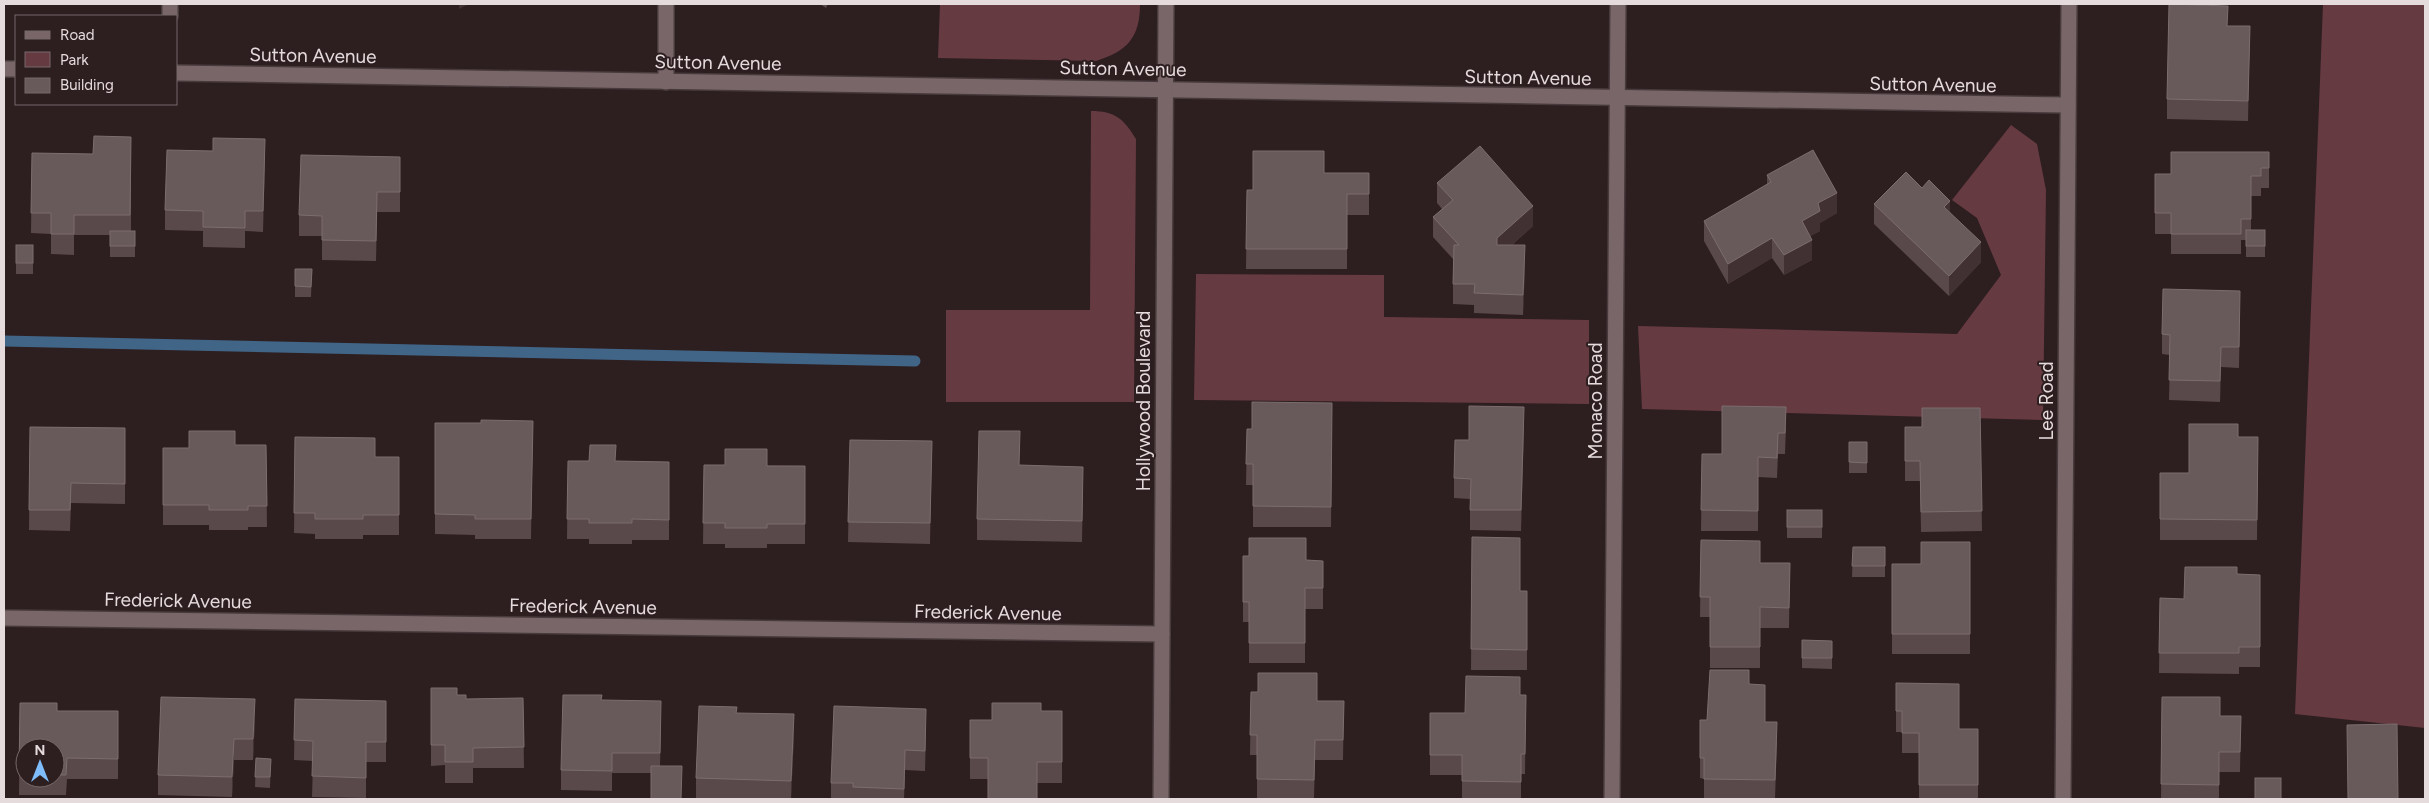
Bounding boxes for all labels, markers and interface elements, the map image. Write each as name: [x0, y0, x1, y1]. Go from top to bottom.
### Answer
legend: [15, 15, 178, 105]
text: Road: [60, 26, 95, 44]
street label: Sutton Avenue: [249, 43, 377, 68]
street label: Sutton Avenue: [654, 50, 782, 75]
text: Park: [60, 51, 89, 69]
street label: Sutton Avenue: [1059, 56, 1187, 81]
street label: Sutton Avenue: [1464, 65, 1592, 90]
street label: Sutton Avenue: [1869, 72, 1997, 97]
text: Building: [60, 76, 114, 94]
street label: Hollywood Boulevard: [1132, 311, 1155, 491]
street label: Monaco Road: [1584, 342, 1607, 460]
street label: Lee Road: [2035, 361, 2058, 441]
street label: Frederick Avenue: [104, 588, 252, 613]
street label: Frederick Avenue: [509, 594, 657, 619]
street label: Frederick Avenue: [914, 600, 1062, 625]
north arrow: [15, 738, 65, 788]
text: N: [35, 742, 45, 759]

